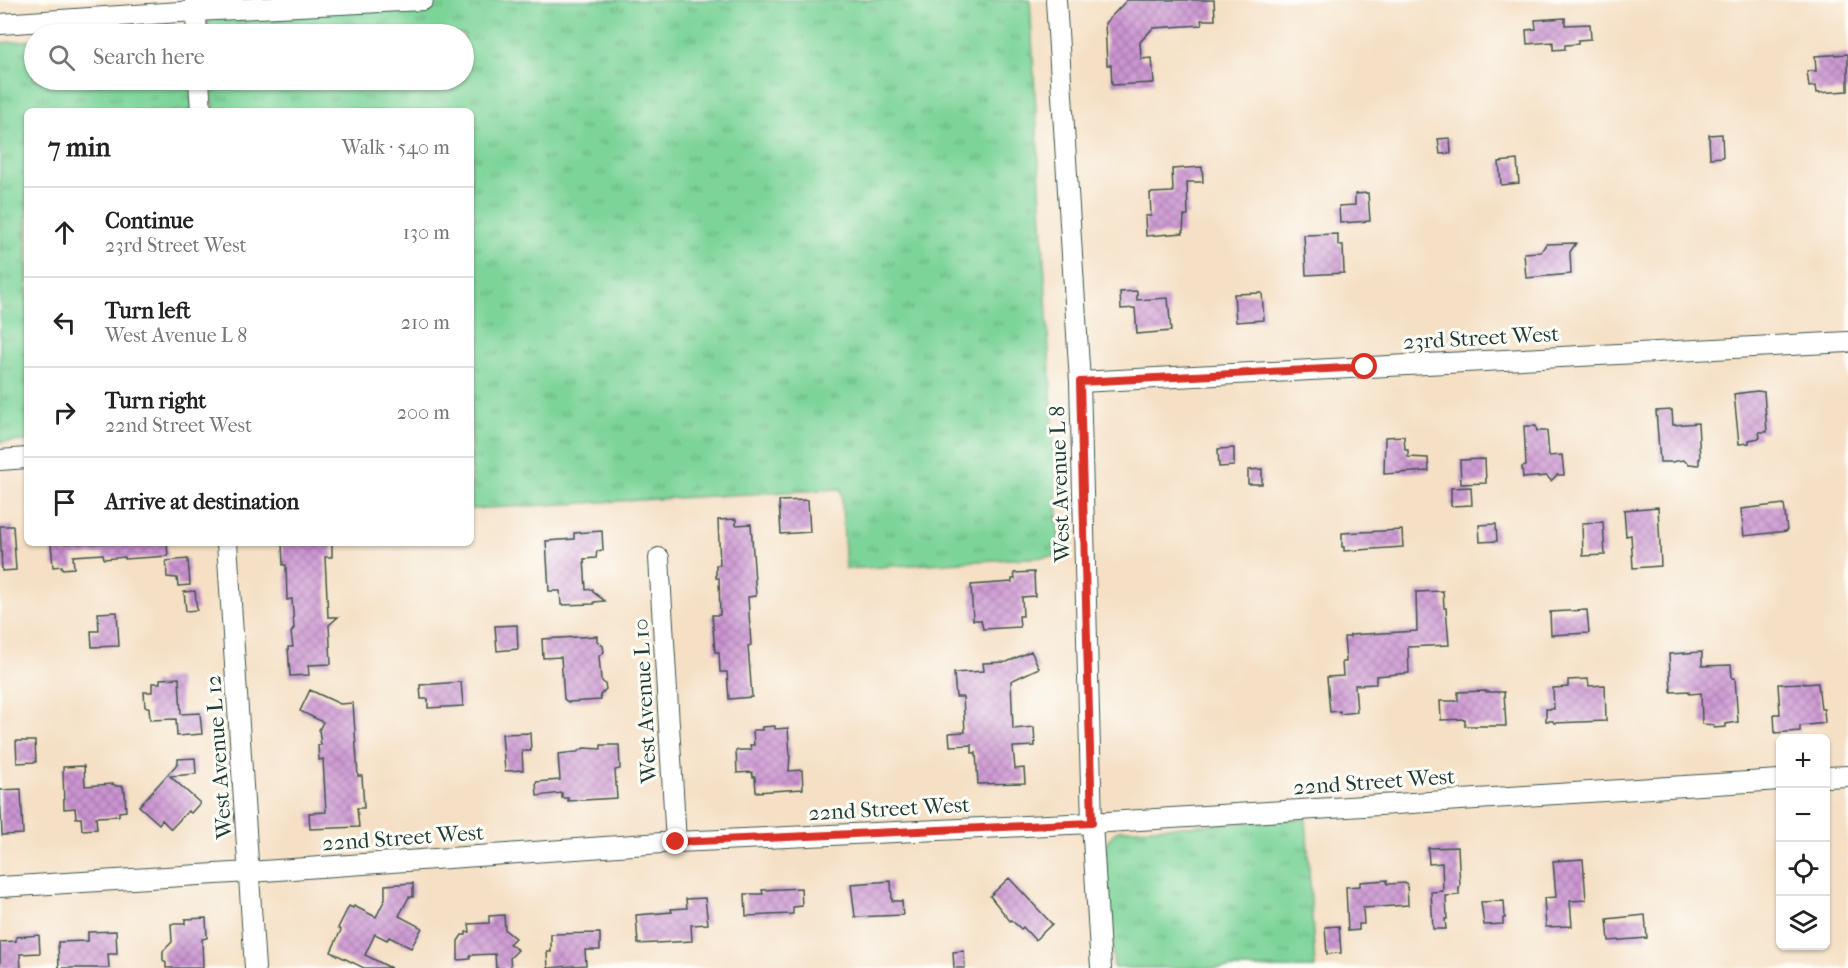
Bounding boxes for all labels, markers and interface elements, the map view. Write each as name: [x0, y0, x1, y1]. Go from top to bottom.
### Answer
search box: [24, 24, 474, 90]
icon: search: [45, 41, 78, 74]
text: Search here: [93, 44, 205, 70]
text: 7 min: [48, 132, 111, 163]
text: Walk · 540 m: [342, 136, 450, 159]
text: Continue: [105, 208, 194, 234]
icon: ahead: [48, 216, 81, 249]
text: 130 m: [403, 221, 450, 244]
text: 23rd Street West: [105, 234, 247, 257]
text: Turn left: [105, 298, 191, 324]
icon: left: [48, 306, 81, 339]
text: 210 m: [401, 311, 450, 334]
street label: 23rd Street West: [1403, 321, 1560, 355]
text: West Avenue L 8: [105, 324, 247, 347]
route start: [1351, 353, 1377, 379]
text: Turn right: [105, 388, 206, 414]
icon: right: [48, 396, 81, 429]
text: 200 m: [397, 401, 450, 424]
street label: West Avenue L 8: [1044, 405, 1076, 564]
text: 22nd Street West: [105, 414, 252, 437]
icon: arrive: [48, 486, 81, 519]
text: Arrive at destination: [105, 489, 299, 515]
street label: West Avenue L 10: [628, 618, 662, 785]
street label: West Avenue L 12: [200, 674, 238, 841]
map controls: [1776, 734, 1830, 950]
button: +: [1776, 734, 1830, 788]
street label: 22nd Street West: [1292, 763, 1456, 801]
button: −: [1776, 788, 1830, 842]
street label: 22nd Street West: [808, 792, 971, 826]
street label: 22nd Street West: [321, 819, 485, 857]
route end: [662, 828, 688, 854]
button: locate: [1776, 842, 1830, 896]
button: layers: [1776, 896, 1830, 950]

